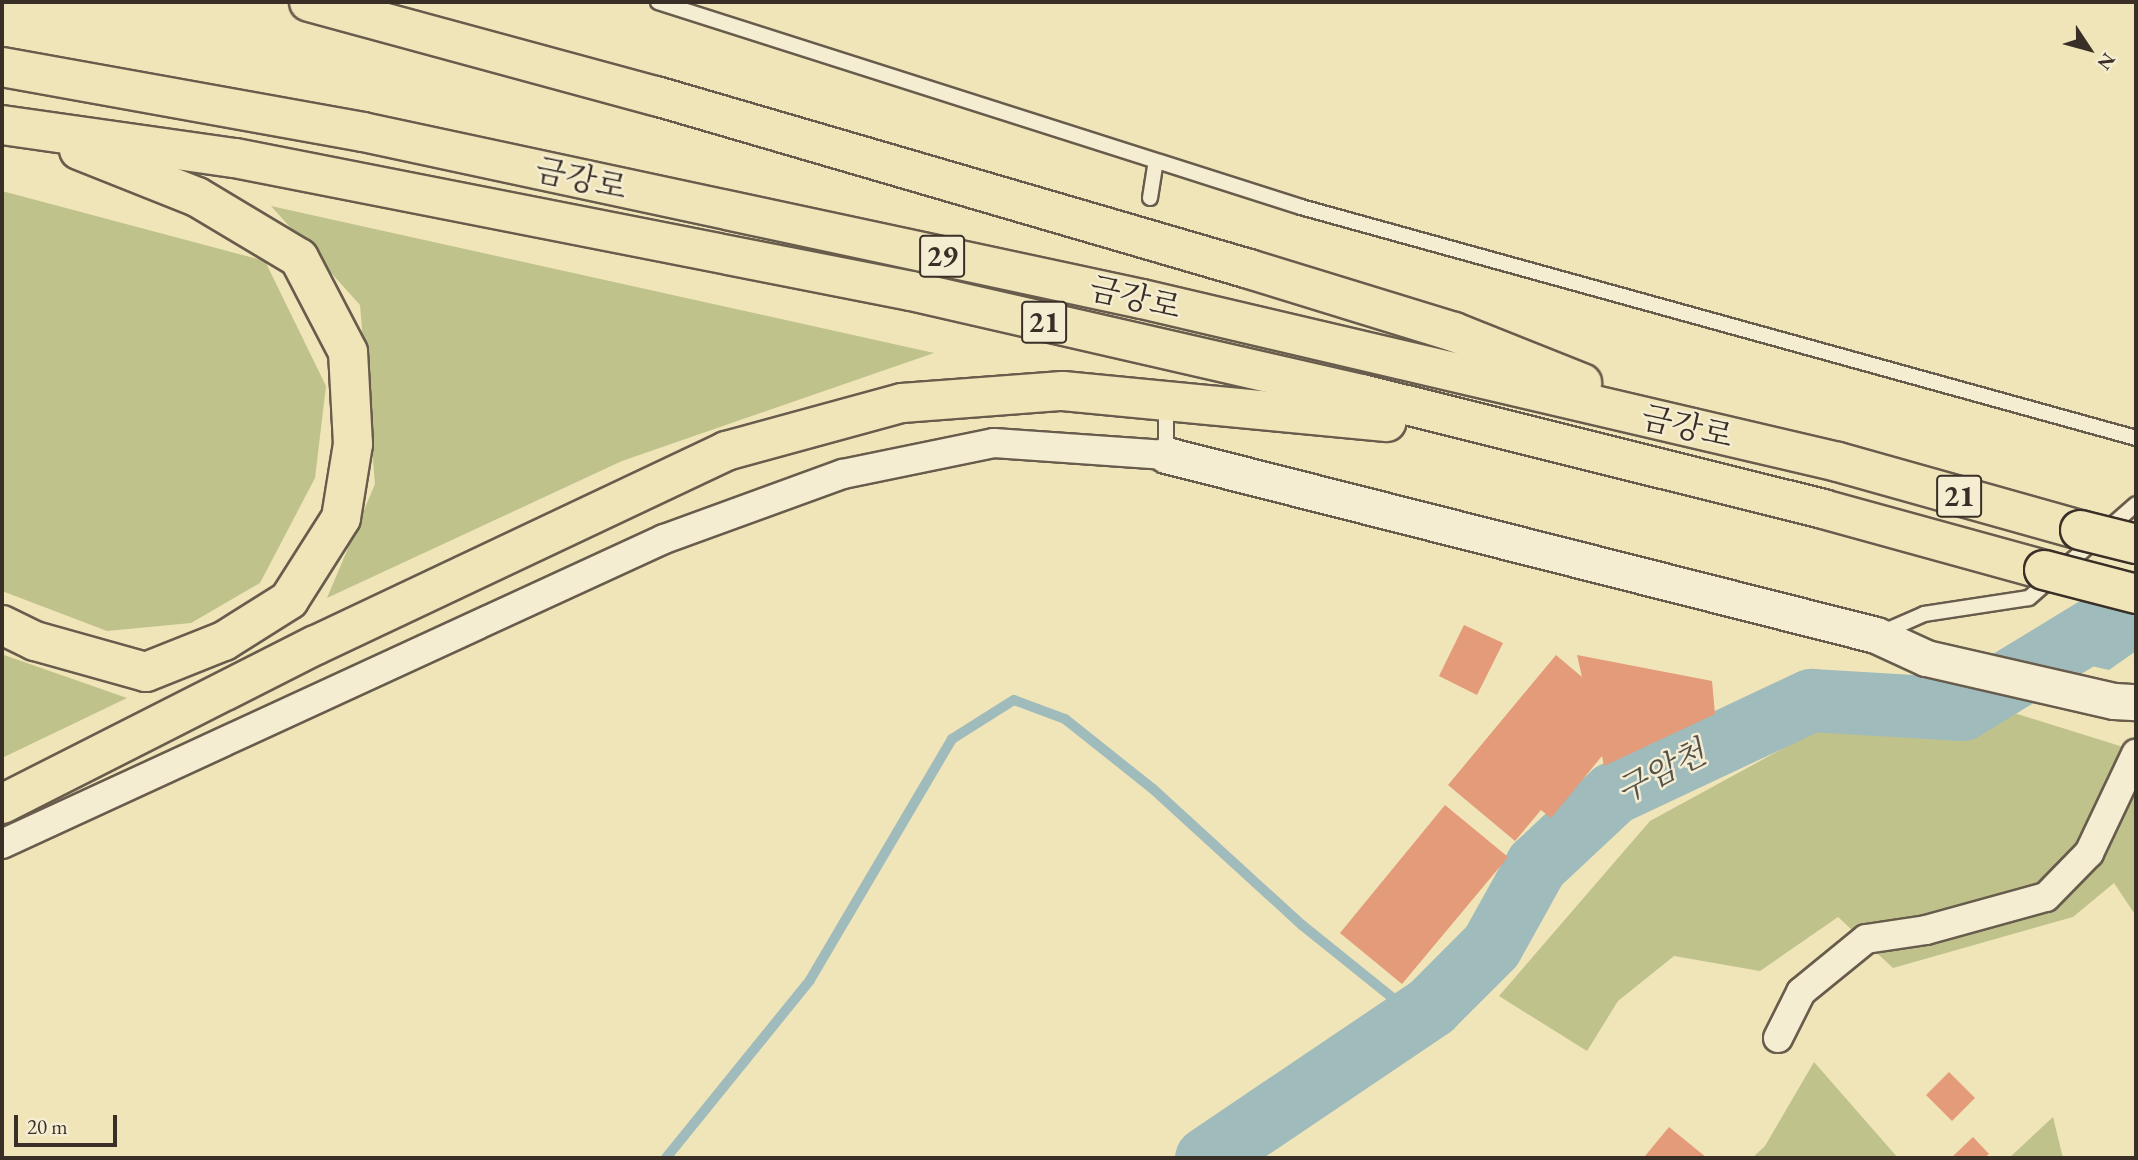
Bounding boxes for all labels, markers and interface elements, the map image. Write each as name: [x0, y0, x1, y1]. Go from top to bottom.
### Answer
north arrow: [2054, 14, 2124, 84]
text: N: [2092, 48, 2121, 75]
street label: 금강로: [532, 151, 630, 207]
road number: 29: [918, 230, 967, 282]
street label: 금강로: [1086, 269, 1184, 327]
road number: 21: [1020, 296, 1068, 348]
street label: 금강로: [1638, 398, 1736, 456]
road number: 21: [1934, 470, 1983, 523]
water label: 구암천: [1609, 733, 1713, 811]
scale bar: [18, 1100, 121, 1144]
text: 20 m: [27, 1113, 68, 1140]

